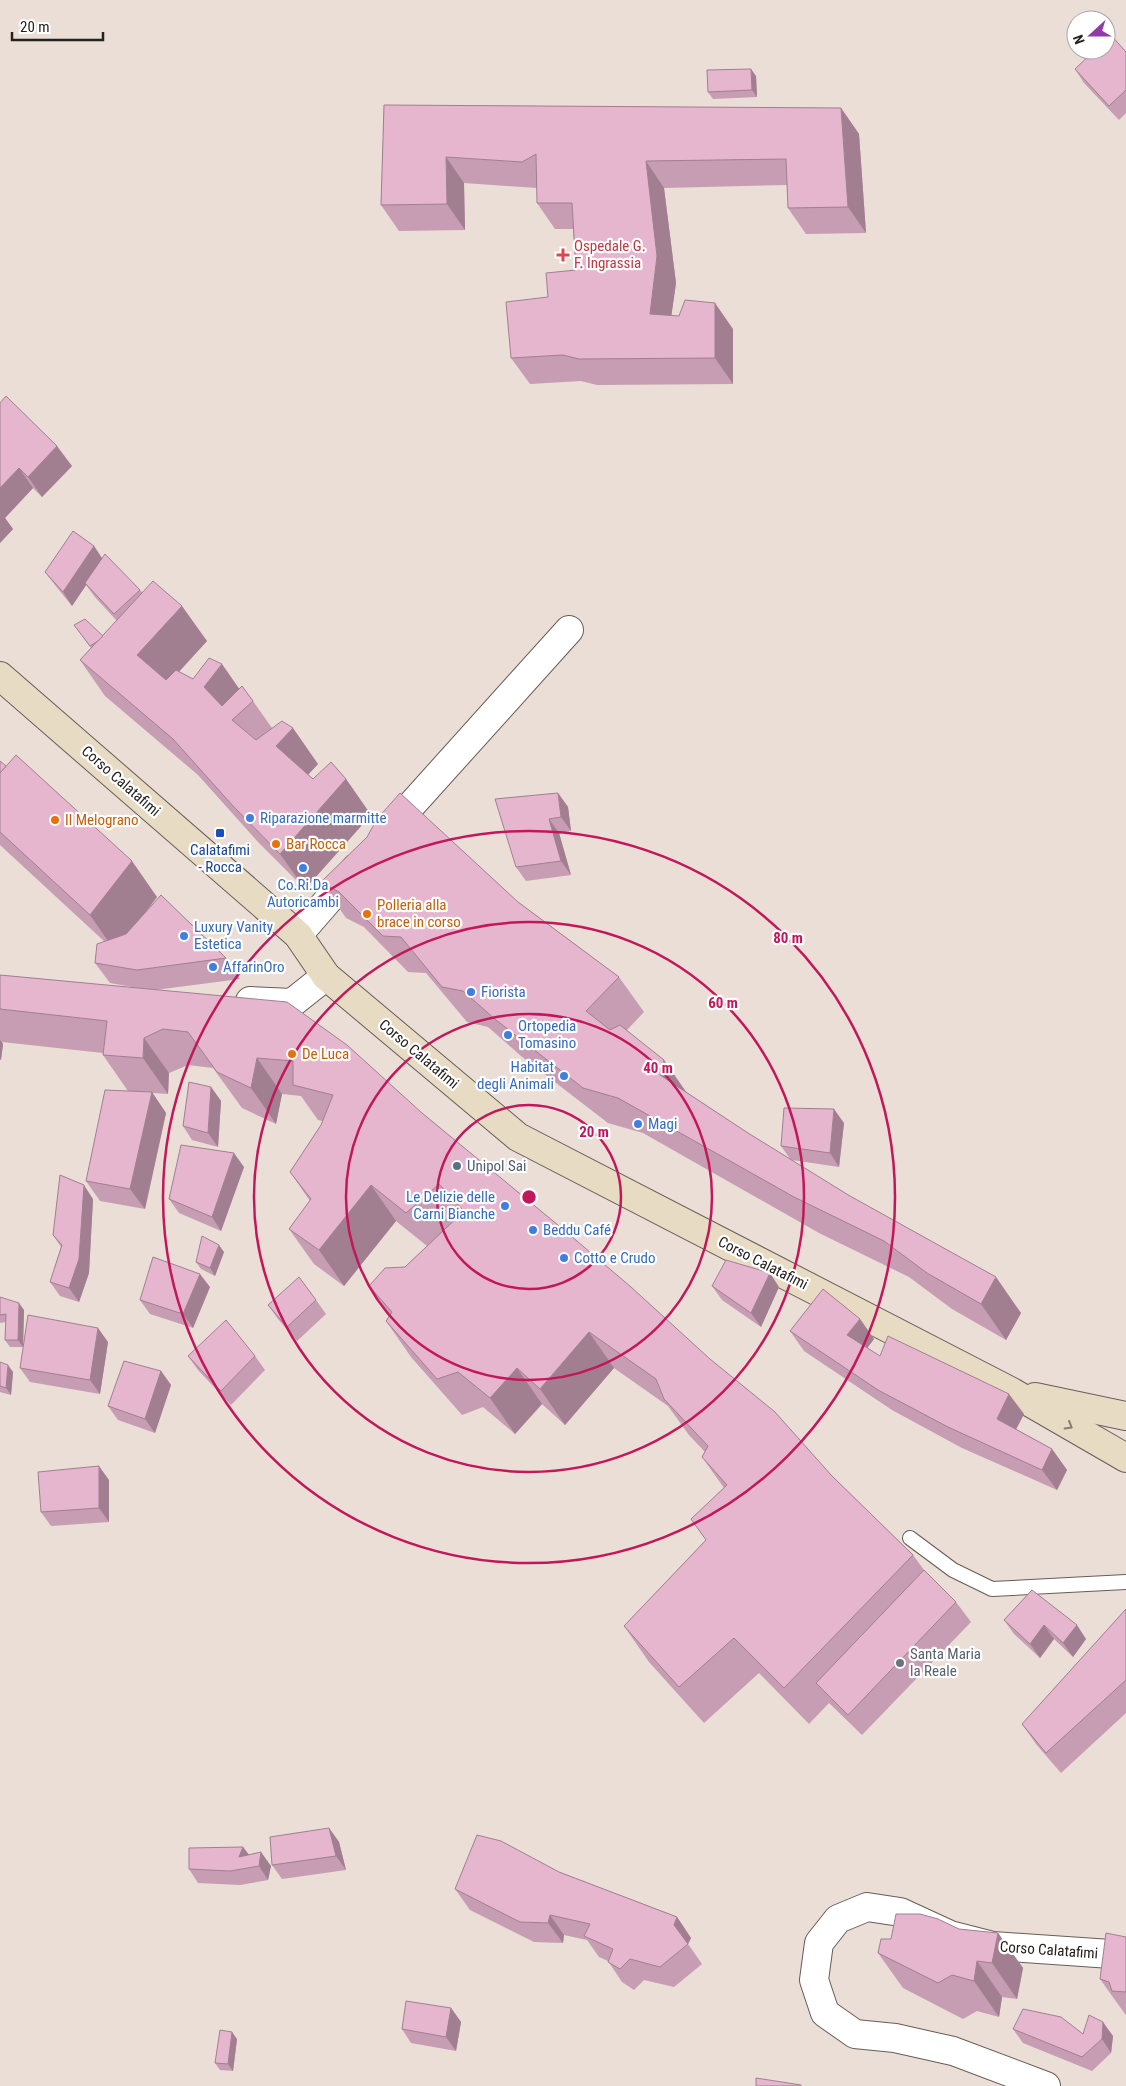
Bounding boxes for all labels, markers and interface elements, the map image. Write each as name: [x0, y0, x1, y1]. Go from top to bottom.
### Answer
scale bar: [12, 10, 104, 42]
north arrow: [1066, 10, 1116, 60]
text: 20 m: [20, 18, 50, 36]
text: N: [1070, 33, 1088, 47]
place label: Ospedale G. F. Ingrassia: [574, 237, 646, 272]
marker: Ospedale G. F. Ingrassia: [556, 248, 570, 262]
street label: Corso Calatafimi: [78, 742, 164, 820]
place label: Riparazione marmitte: [260, 809, 386, 827]
place label: Il Melograno: [65, 811, 139, 829]
marker: Riparazione marmitte: [244, 812, 256, 824]
marker: Il Melograno: [49, 814, 61, 826]
marker: Calatafimi - Rocca: [214, 827, 226, 839]
place label: Bar Rocca: [286, 835, 346, 853]
marker: Bar Rocca: [270, 838, 282, 850]
place label: Calatafimi - Rocca: [190, 841, 250, 876]
marker: Co.Ri.Da Autoricambi: [297, 862, 309, 874]
place label: Co.Ri.Da Autoricambi: [267, 876, 339, 911]
place label: Polleria alla brace in corso: [377, 896, 461, 931]
marker: Polleria alla brace in corso: [361, 908, 373, 920]
place label: Luxury Vanity Estetica: [194, 918, 273, 953]
text: 80 m: [773, 929, 803, 947]
marker: Luxury Vanity Estetica: [178, 930, 190, 942]
place label: AffarinOro: [223, 958, 285, 976]
marker: AffarinOro: [207, 961, 219, 973]
place label: Fiorista: [481, 983, 526, 1001]
marker: Fiorista: [465, 986, 477, 998]
text: 60 m: [708, 994, 738, 1012]
street label: Corso Calatafimi: [376, 1015, 462, 1093]
place label: Ortopedia Tomasino: [518, 1017, 576, 1052]
marker: Ortopedia Tomasino: [502, 1029, 514, 1041]
place label: De Luca: [302, 1045, 349, 1063]
marker: De Luca: [286, 1048, 298, 1060]
place label: Habitat degli Animali: [477, 1058, 554, 1093]
text: 40 m: [643, 1059, 673, 1077]
marker: Habitat degli Animali: [558, 1070, 570, 1082]
place label: Magi: [648, 1115, 677, 1133]
marker: Magi: [632, 1118, 644, 1130]
text: 20 m: [579, 1123, 609, 1141]
place label: Unipol Sai: [467, 1157, 526, 1175]
marker: Unipol Sai: [451, 1160, 463, 1172]
place label: Le Delizie delle Carni Bianche: [406, 1188, 495, 1223]
centre of rings: [520, 1188, 538, 1206]
marker: Le Delizie delle Carni Bianche: [499, 1200, 511, 1212]
place label: Beddu Café: [543, 1221, 611, 1239]
marker: Beddu Café: [527, 1224, 539, 1236]
street label: Corso Calatafimi: [715, 1233, 811, 1293]
place label: Cotto e Crudo: [574, 1249, 656, 1267]
marker: Cotto e Crudo: [558, 1252, 570, 1264]
one-way arrow: [1064, 1419, 1073, 1429]
place label: Santa Maria la Reale: [910, 1645, 981, 1680]
marker: Santa Maria la Reale: [894, 1657, 906, 1669]
street label: Corso Calatafimi: [999, 1938, 1099, 1962]

